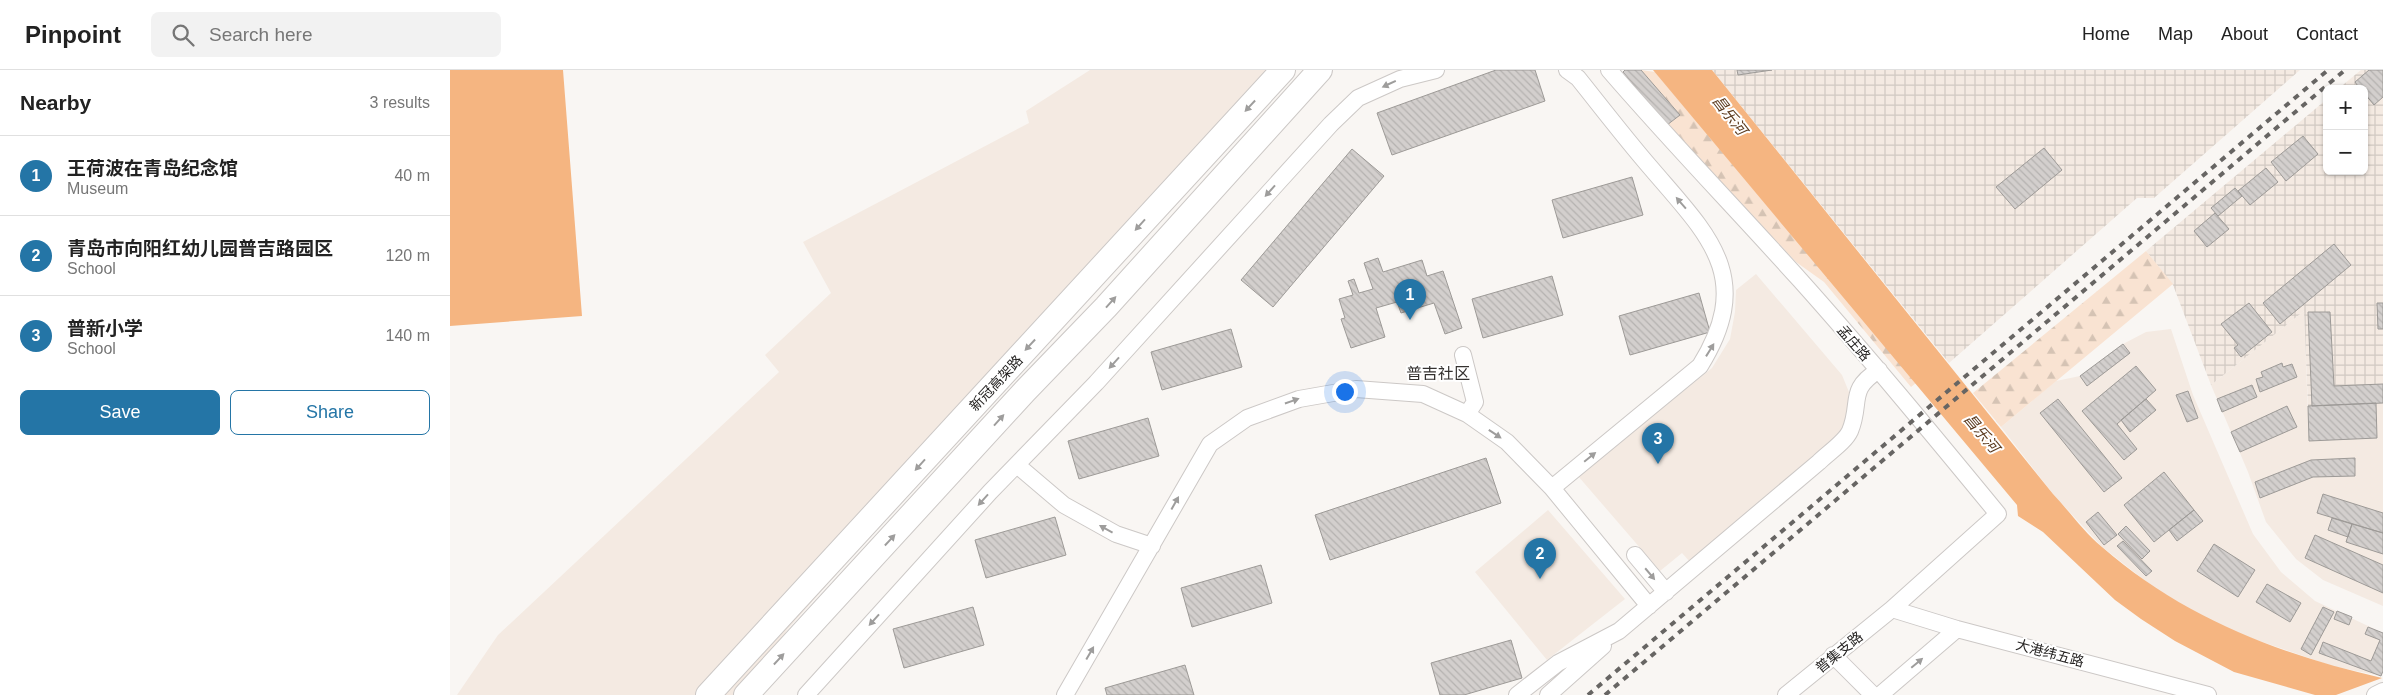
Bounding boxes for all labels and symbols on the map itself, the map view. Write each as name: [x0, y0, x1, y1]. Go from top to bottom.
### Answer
one-way arrow: [1382, 80, 1396, 88]
water label: 昌乐河: [1709, 92, 1752, 140]
one-way arrow: [1244, 99, 1256, 111]
one-way arrow: [1264, 185, 1276, 197]
one-way arrow: [1676, 197, 1687, 209]
one-way arrow: [1134, 219, 1146, 231]
pin: 1: [1394, 279, 1426, 320]
one-way arrow: [1105, 296, 1117, 308]
street label: 孟庄路: [1834, 322, 1874, 364]
one-way arrow: [1024, 339, 1036, 351]
one-way arrow: [1706, 343, 1715, 357]
street label: 新冠高架路: [966, 352, 1026, 414]
one-way arrow: [1108, 357, 1120, 369]
district label: 普吉社区: [1406, 365, 1470, 382]
your location: [1332, 379, 1358, 405]
one-way arrow: [1285, 397, 1300, 405]
water label: 昌乐河: [1961, 410, 2005, 458]
one-way arrow: [993, 414, 1005, 426]
pin: 3: [1642, 423, 1674, 464]
one-way arrow: [1489, 429, 1502, 439]
one-way arrow: [1583, 452, 1596, 463]
one-way arrow: [914, 459, 926, 471]
one-way arrow: [977, 493, 989, 505]
one-way arrow: [1171, 496, 1179, 511]
one-way arrow: [1099, 525, 1114, 533]
one-way arrow: [884, 534, 896, 546]
pin: 2: [1524, 538, 1556, 579]
one-way arrow: [1645, 567, 1656, 580]
one-way arrow: [868, 613, 880, 625]
street label: 普集支路: [1812, 628, 1866, 676]
street label: 大港纬五路: [2014, 636, 2086, 670]
one-way arrow: [1085, 646, 1094, 659]
one-way arrow: [773, 654, 785, 666]
one-way arrow: [1910, 658, 1923, 669]

